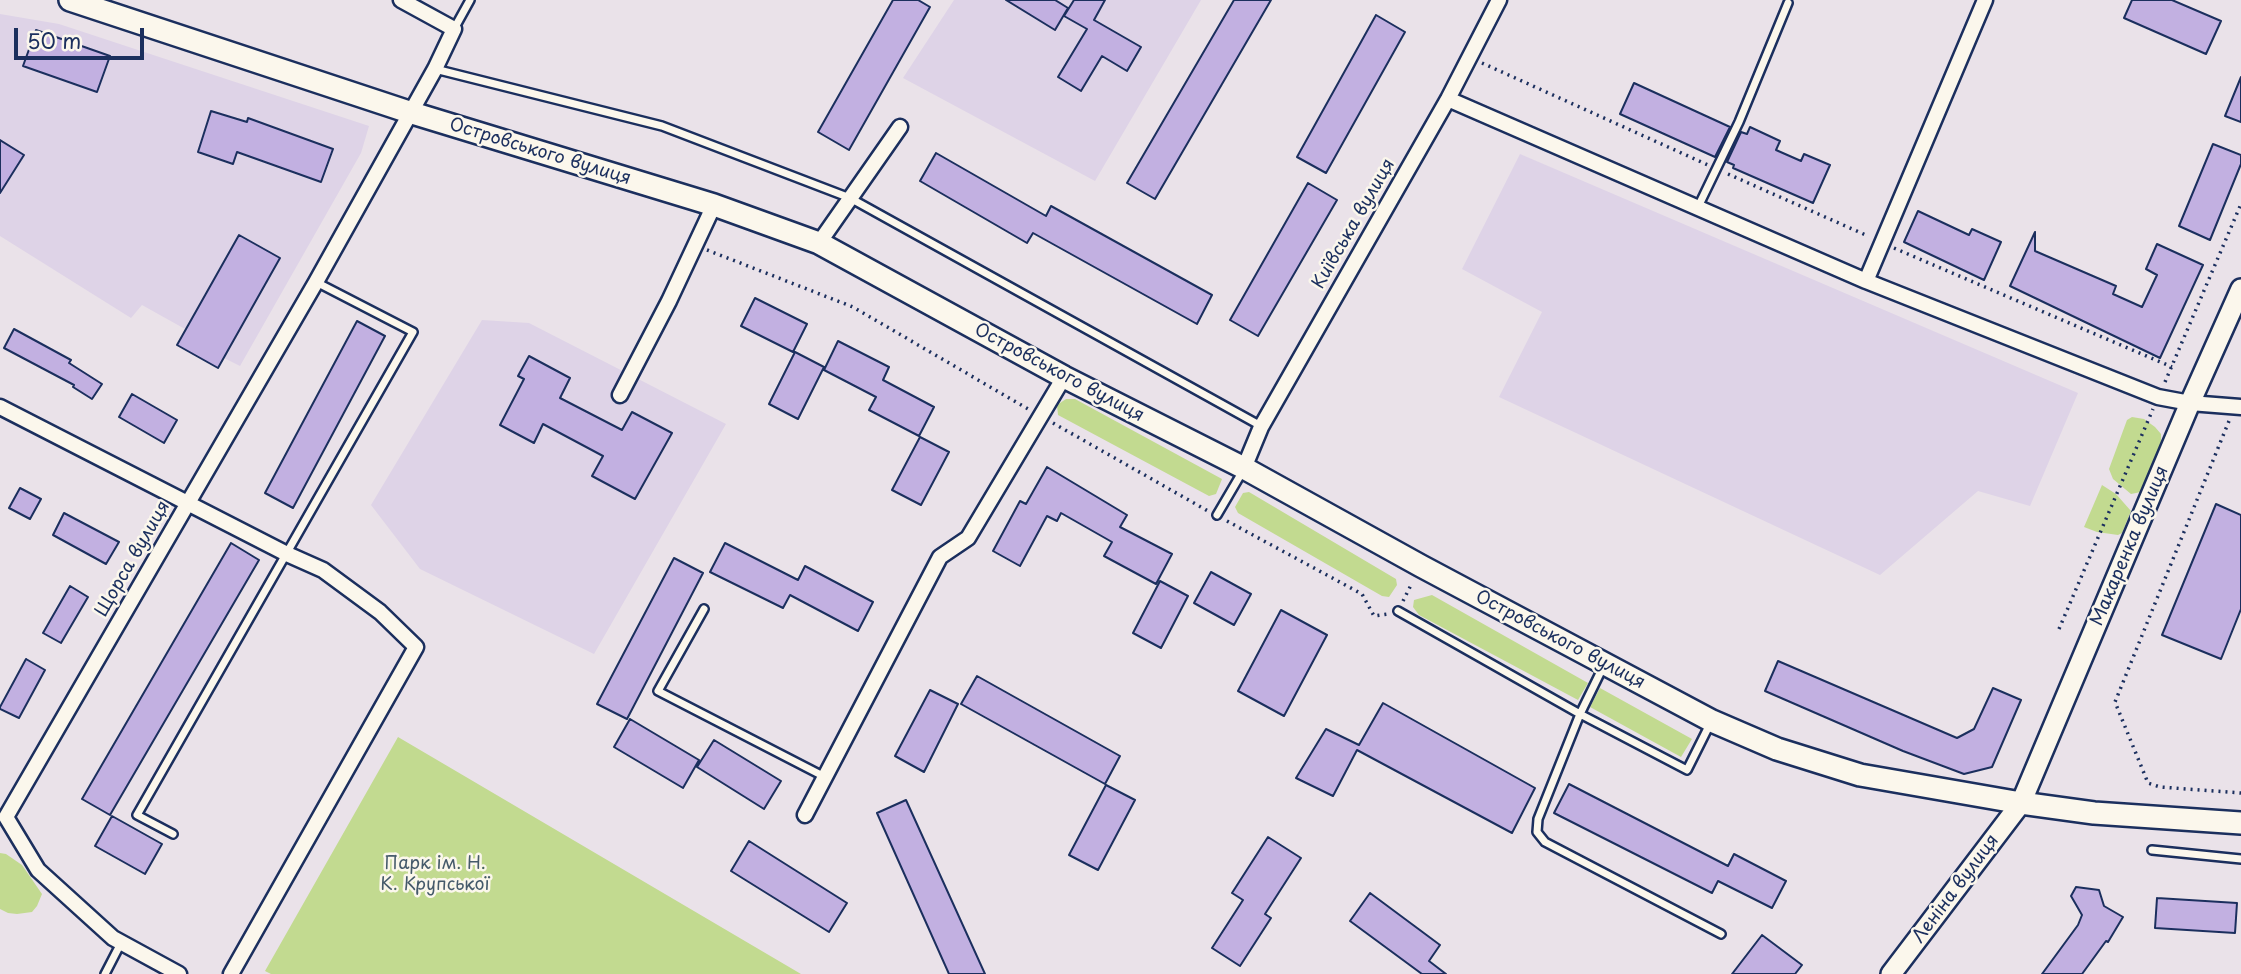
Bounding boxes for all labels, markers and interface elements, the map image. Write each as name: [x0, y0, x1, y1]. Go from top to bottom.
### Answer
scale bar: [18, 14, 147, 58]
text: 50 m: [27, 24, 81, 56]
street label: Островського вулиця: [447, 114, 633, 190]
street label: Київська вулиця: [1308, 155, 1400, 293]
street label: Островського вулиця: [971, 319, 1147, 427]
street label: Макаренка вулиця: [2087, 463, 2173, 629]
street label: Щорса вулиця: [91, 497, 175, 621]
street label: Островського вулиця: [1472, 586, 1648, 694]
street label: Леніна вулиця: [1908, 830, 2004, 948]
park label: Парк ім. Н. К. Крупської: [380, 853, 490, 896]

